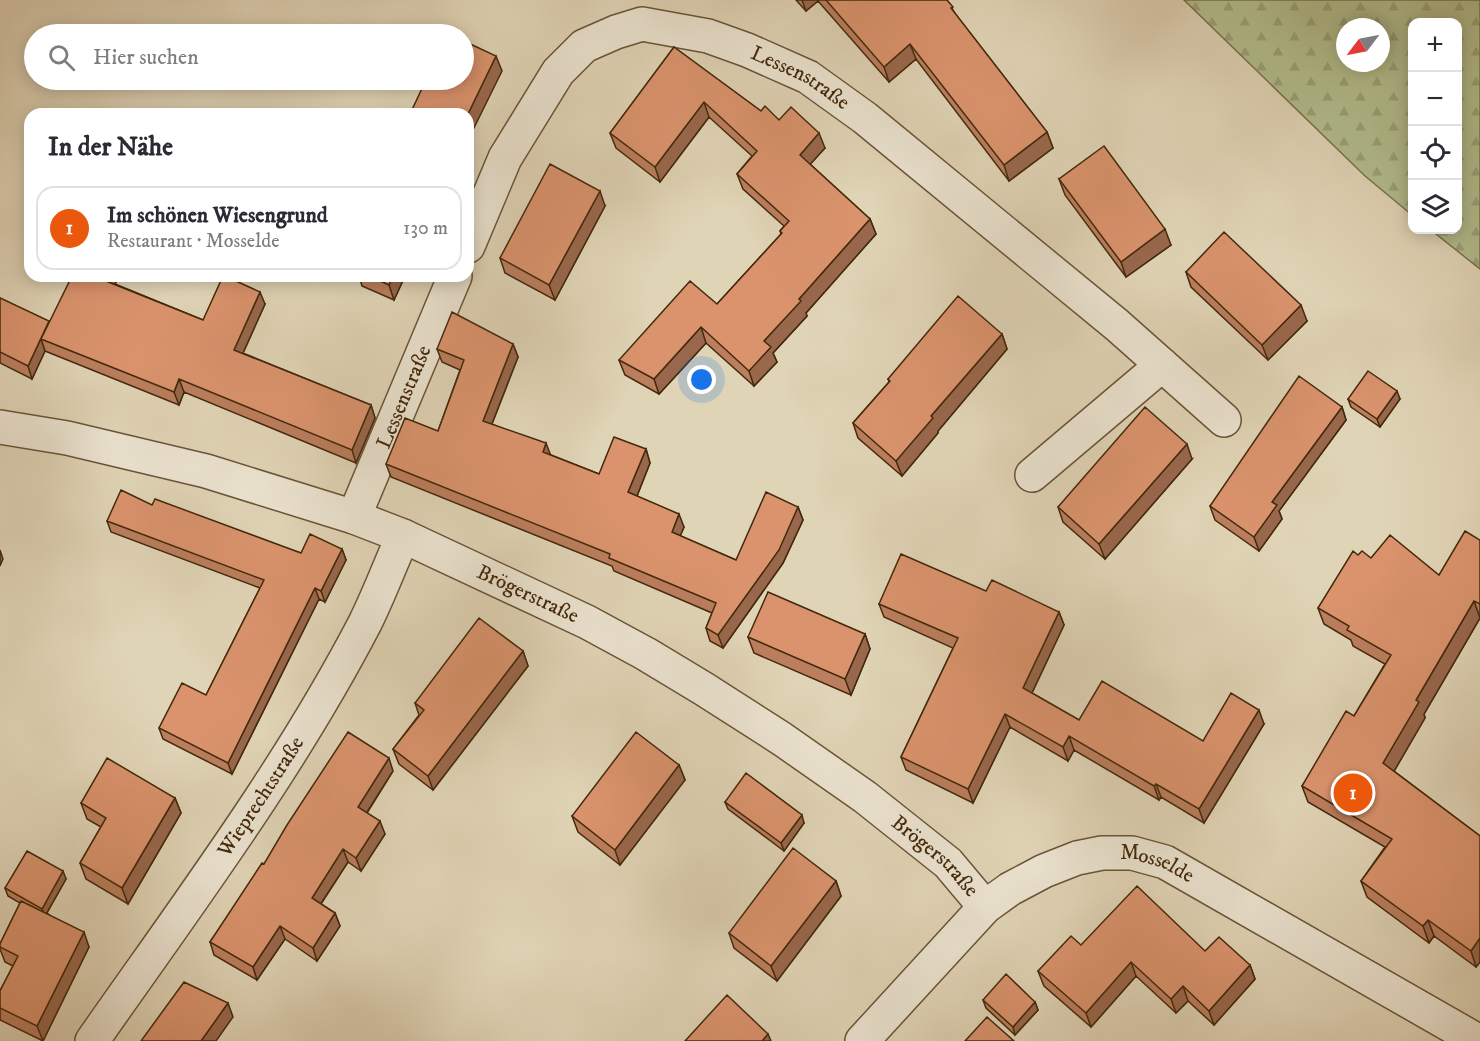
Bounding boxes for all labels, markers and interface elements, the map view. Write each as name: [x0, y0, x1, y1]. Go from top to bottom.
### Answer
north arrow: [1336, 18, 1390, 72]
map controls: [1408, 18, 1462, 234]
button: +: [1408, 18, 1462, 72]
search box: [24, 24, 474, 90]
street label: Lessenstraße: [747, 40, 855, 116]
icon: search: [45, 41, 78, 74]
text: Hier suchen: [93, 44, 199, 71]
button: −: [1408, 72, 1462, 126]
button: locate: [1408, 126, 1462, 180]
text: In der Nähe: [48, 131, 173, 164]
button: layers: [1408, 180, 1462, 234]
text: Im schönen Wiesengrund: [107, 202, 328, 229]
text: 1: [66, 216, 73, 241]
text: 130 m: [403, 216, 448, 241]
text: Restaurant · Mosselde: [107, 229, 279, 254]
street label: Lessenstraße: [371, 341, 438, 453]
your location: [687, 365, 716, 394]
street label: Brögerstraße: [472, 559, 583, 629]
street label: Wieprechtstraße: [211, 732, 310, 863]
pin: 1: [1334, 770, 1372, 816]
street label: Brögerstraße: [886, 810, 984, 903]
street label: Mosselde: [1120, 840, 1199, 889]

